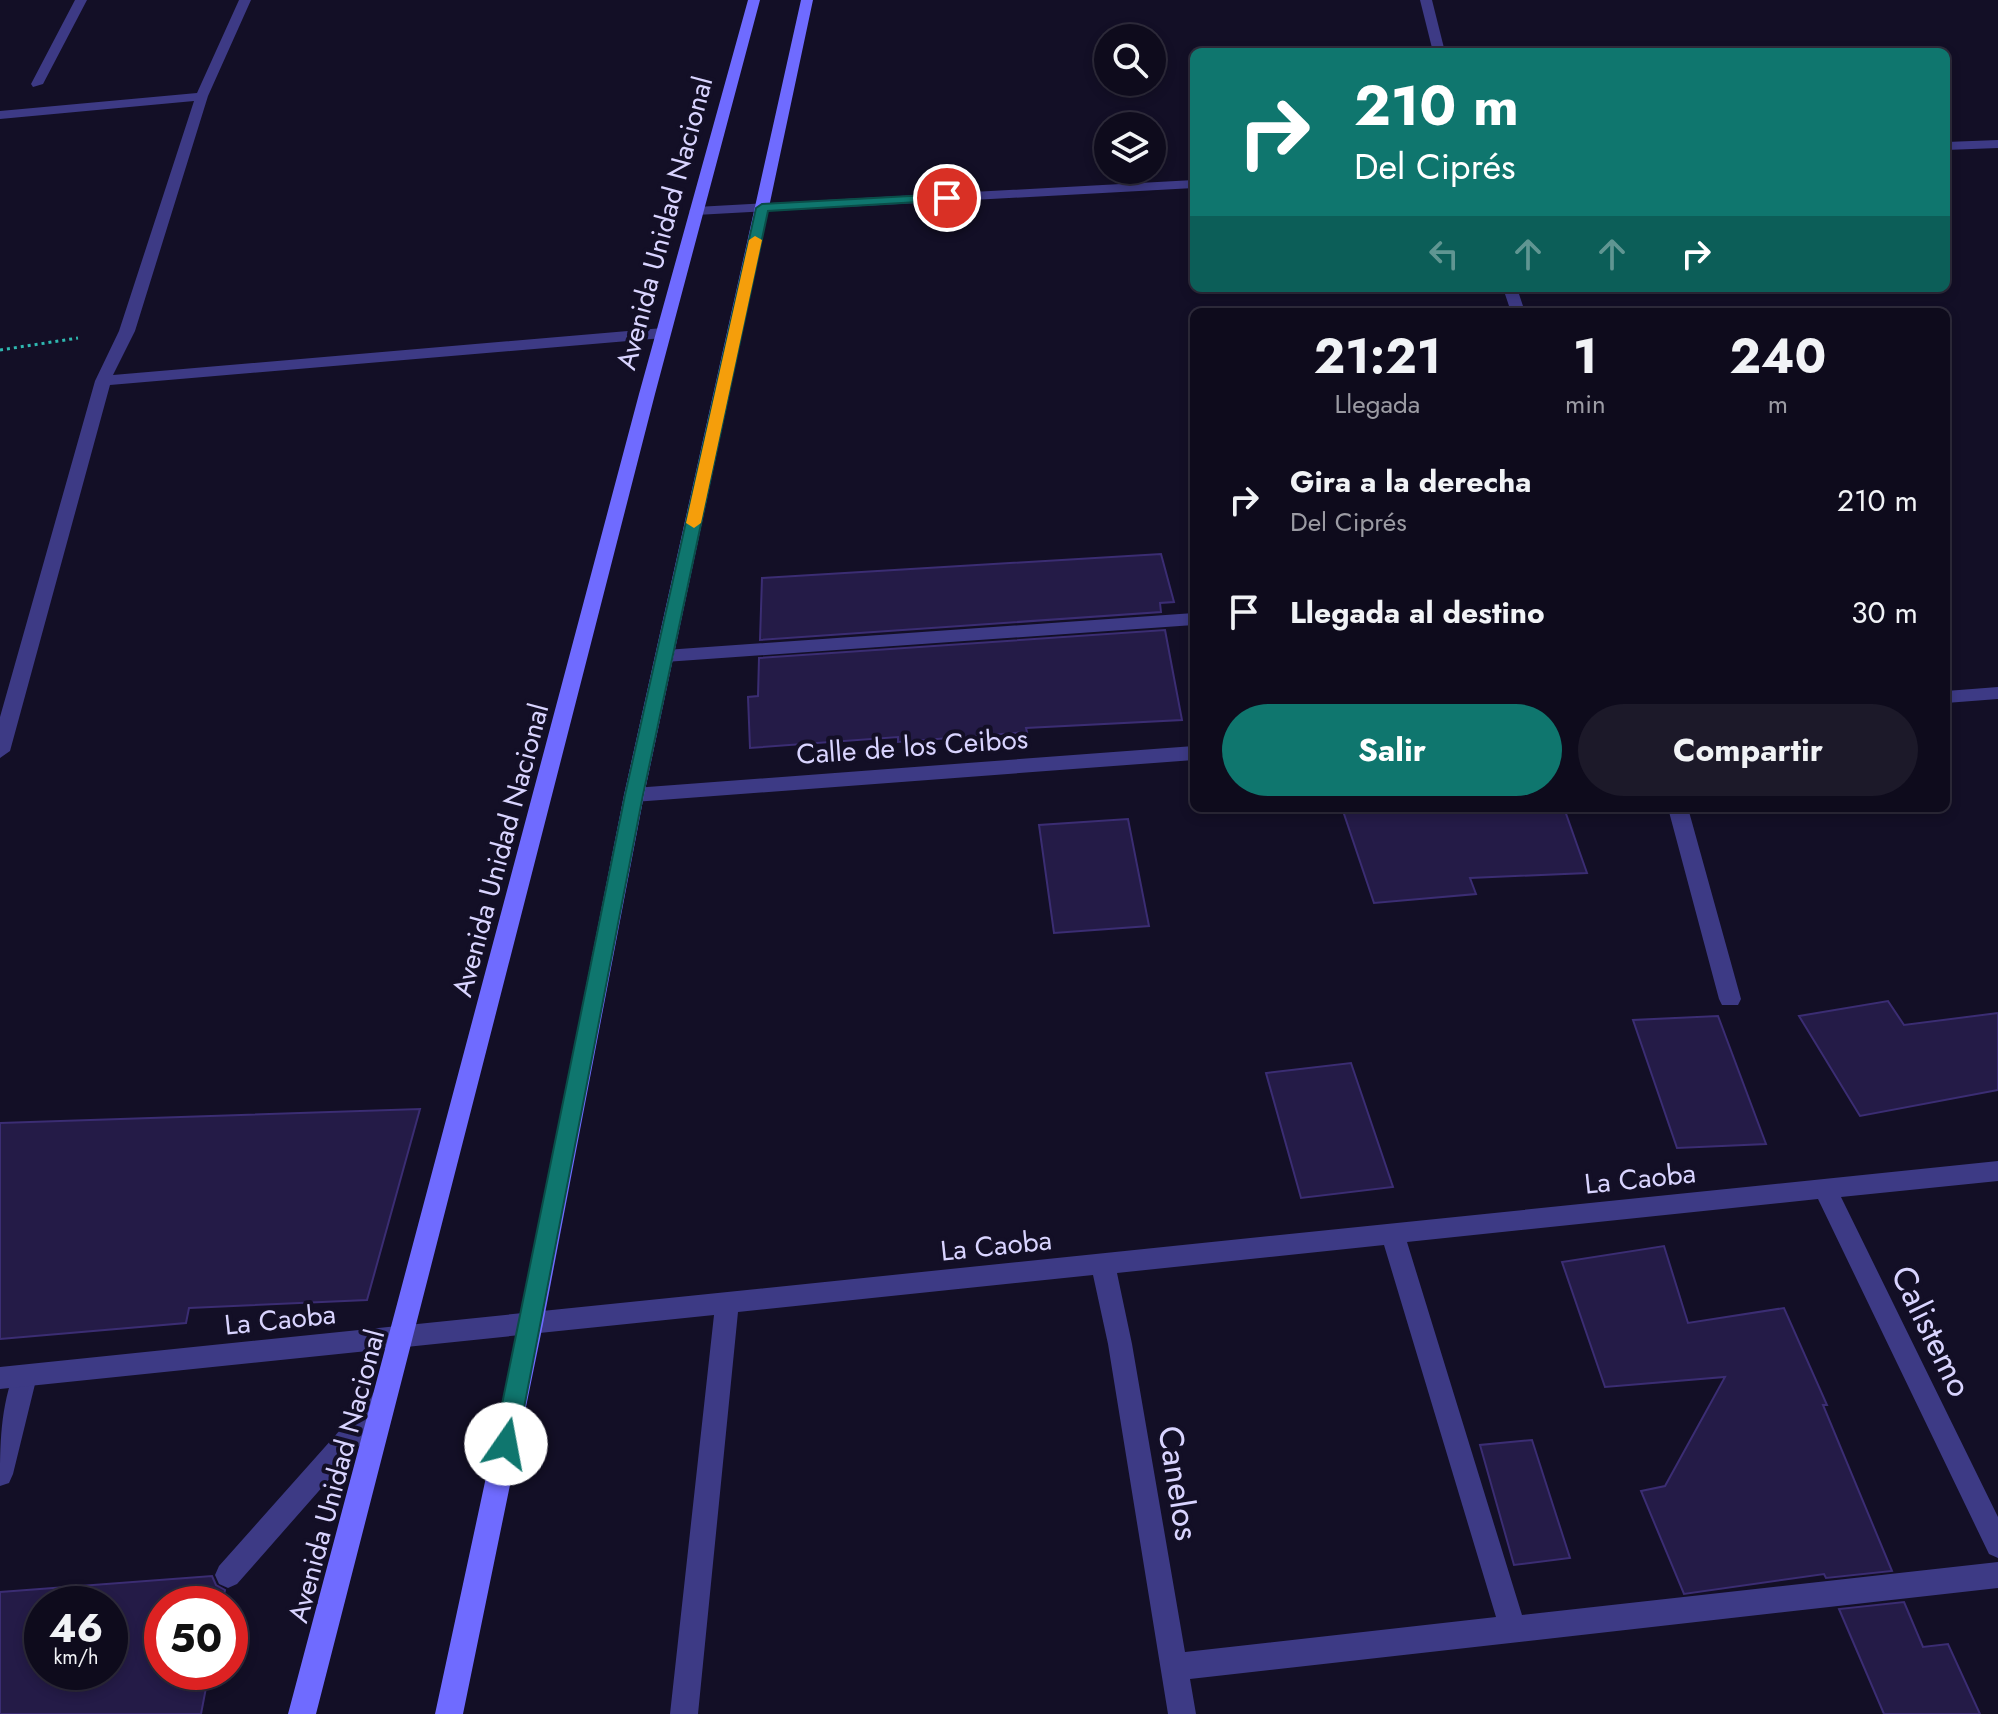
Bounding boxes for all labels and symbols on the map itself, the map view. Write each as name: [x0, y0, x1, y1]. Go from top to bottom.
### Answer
street label: Avenida Unidad Nacional: [606, 72, 723, 374]
pin: [913, 164, 981, 232]
street label: Avenida Unidad Nacional: [442, 699, 559, 1001]
street label: Calle de los Ceibos: [795, 718, 1029, 775]
street label: La Caoba: [1582, 1152, 1698, 1205]
street label: La Caoba: [938, 1219, 1054, 1272]
street label: Calistemo: [1879, 1257, 1984, 1405]
street label: La Caoba: [222, 1293, 338, 1346]
street label: Avenida Unidad Nacional: [278, 1325, 395, 1627]
position arrow: [464, 1402, 548, 1486]
street label: Canelos: [1145, 1422, 1212, 1544]
speed limit sign: 50: [144, 1586, 248, 1690]

